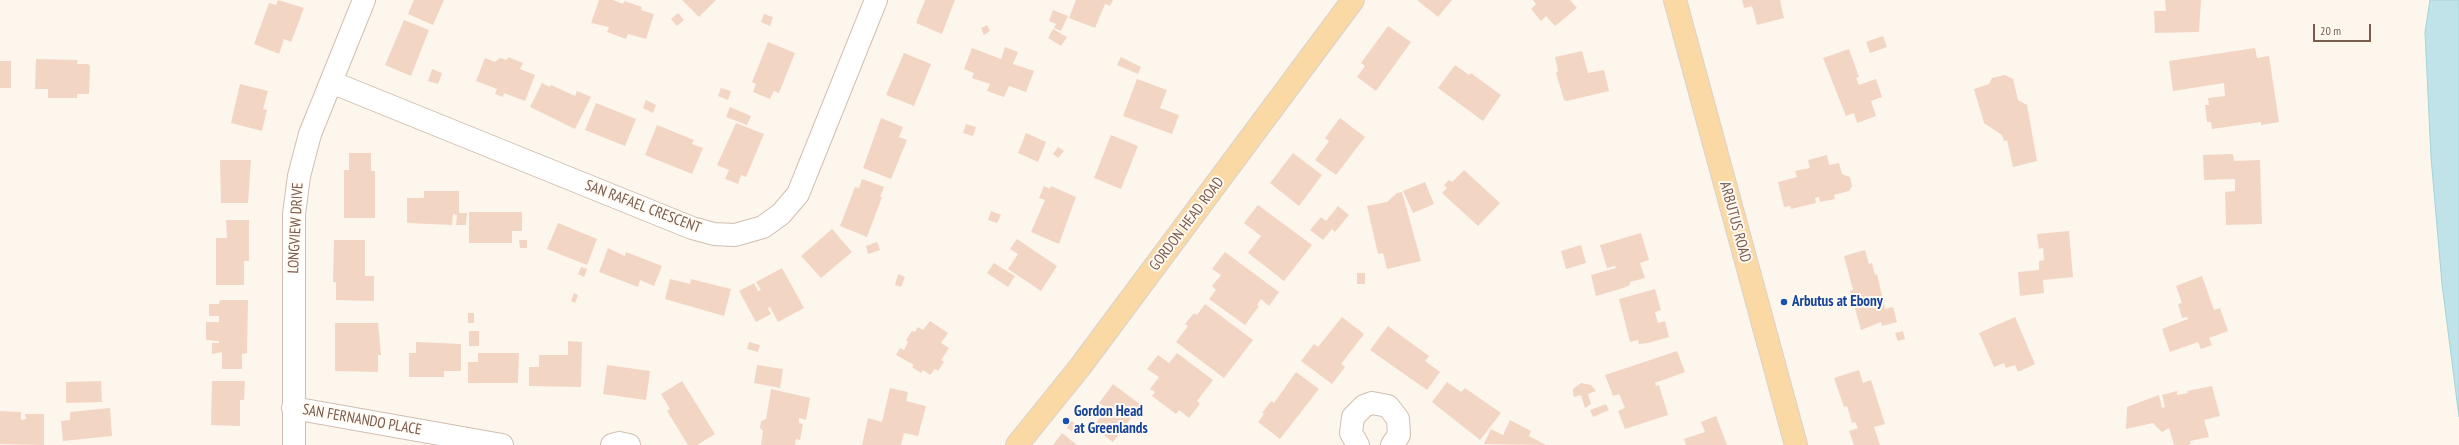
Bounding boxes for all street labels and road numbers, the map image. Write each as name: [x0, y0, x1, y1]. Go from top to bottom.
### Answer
street label: GORDON HEAD ROAD: [1146, 174, 1228, 274]
street label: SAN RAFAEL CRESCENT: [582, 177, 704, 237]
street label: ARBUTUS ROAD: [1716, 180, 1754, 264]
street label: LONGVIEW DRIVE: [285, 182, 307, 274]
street label: SAN FERNANDO PLACE: [301, 401, 423, 439]

